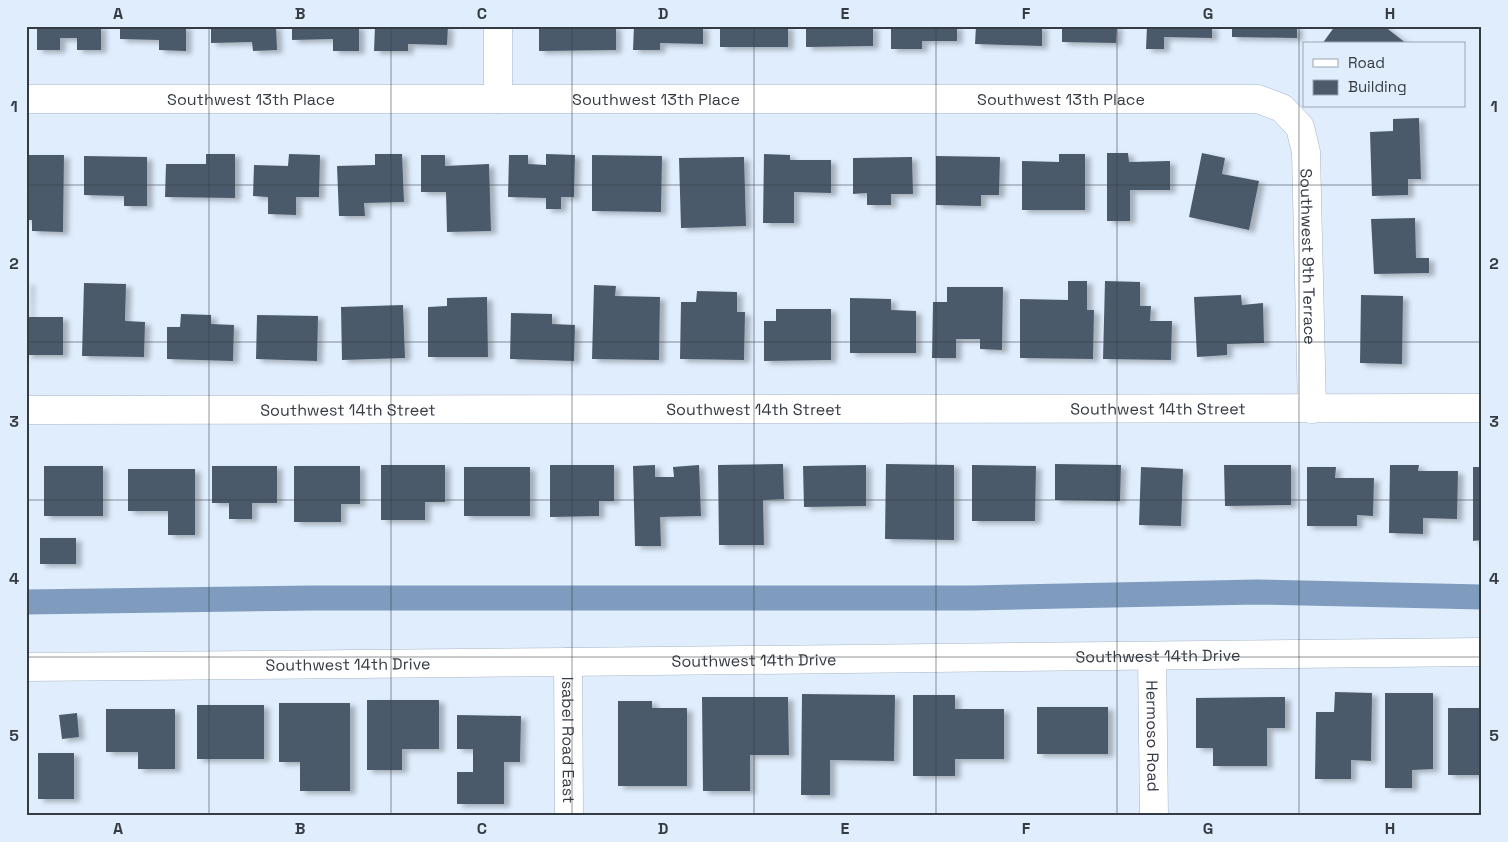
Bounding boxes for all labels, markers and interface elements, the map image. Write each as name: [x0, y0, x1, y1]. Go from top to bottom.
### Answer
text: A: [113, 3, 123, 24]
text: B: [295, 3, 305, 24]
text: C: [477, 3, 487, 24]
text: D: [658, 3, 668, 24]
text: E: [841, 3, 850, 24]
text: F: [1022, 3, 1031, 24]
text: G: [1203, 3, 1213, 24]
text: H: [1385, 3, 1395, 24]
legend: [1303, 42, 1466, 108]
text: Road: [1348, 53, 1385, 72]
text: Building: [1348, 77, 1407, 96]
street label: Southwest 13th Place: [167, 89, 335, 110]
street label: Southwest 13th Place: [572, 89, 740, 110]
street label: Southwest 13th Place: [977, 89, 1145, 110]
text: 1: [10, 96, 18, 117]
text: 1: [1490, 96, 1498, 117]
street label: Southwest 9th Terrace: [1295, 168, 1320, 345]
text: 2: [9, 253, 19, 274]
text: 2: [1489, 253, 1499, 274]
street label: Southwest 14th Street: [1070, 398, 1246, 420]
street label: Southwest 14th Street: [260, 399, 436, 421]
street label: Southwest 14th Street: [666, 399, 842, 420]
text: 3: [9, 411, 19, 432]
text: 3: [1489, 411, 1499, 432]
text: 4: [9, 568, 19, 589]
text: 4: [1489, 568, 1499, 589]
street label: Southwest 14th Drive: [1075, 645, 1241, 667]
street label: Southwest 14th Drive: [671, 649, 837, 672]
street label: Southwest 14th Drive: [265, 653, 431, 676]
street label: Isabel Road East: [557, 677, 579, 803]
street label: Hermoso Road: [1141, 680, 1164, 792]
text: 5: [9, 725, 19, 746]
text: 5: [1489, 725, 1499, 746]
text: A: [113, 818, 123, 839]
text: B: [295, 818, 305, 839]
text: C: [477, 818, 487, 839]
text: D: [658, 818, 668, 839]
text: E: [841, 818, 850, 839]
text: F: [1022, 818, 1031, 839]
text: G: [1203, 818, 1213, 839]
text: H: [1385, 818, 1395, 839]

